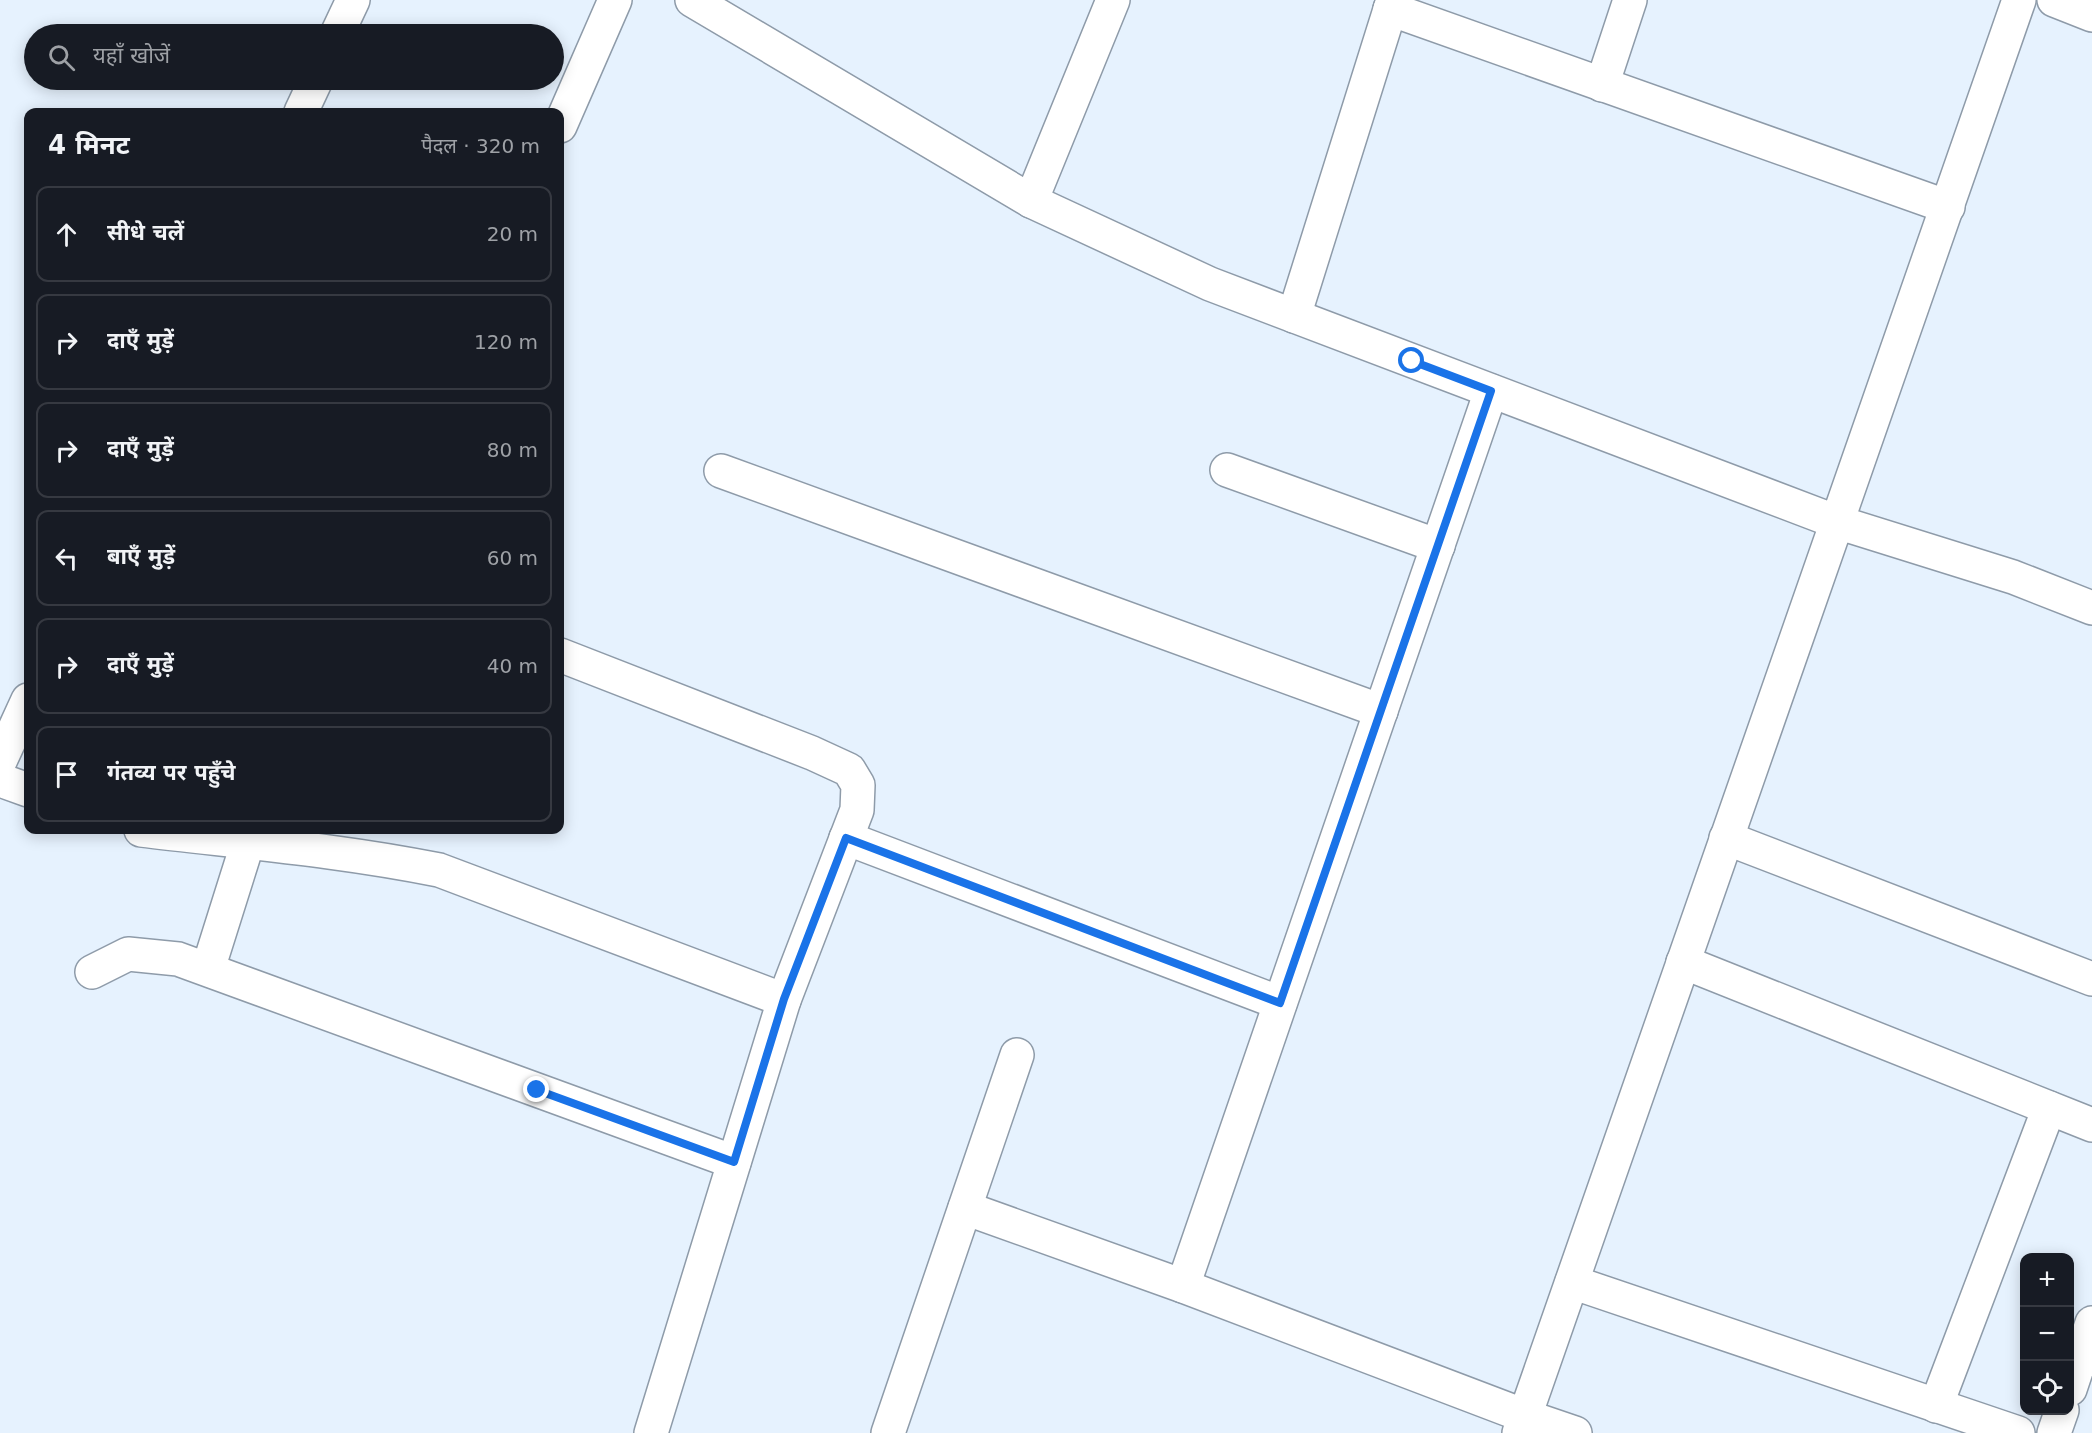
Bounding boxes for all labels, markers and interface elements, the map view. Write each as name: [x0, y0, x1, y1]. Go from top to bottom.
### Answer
search box: [24, 24, 564, 90]
icon: search: [45, 41, 78, 74]
text: यहाँ खोजें: [93, 43, 170, 68]
text: 4 मिनट: [48, 130, 130, 160]
text: पैदल · 320 m: [421, 134, 540, 158]
icon: ahead: [50, 218, 83, 251]
text: सीधे चलें: [107, 220, 184, 245]
text: 20 m: [487, 222, 538, 246]
icon: right: [50, 326, 83, 359]
text: दाएँ मुड़ें: [107, 328, 174, 353]
text: 120 m: [474, 330, 538, 354]
route start: [1398, 347, 1424, 373]
icon: right: [50, 434, 83, 467]
text: दाएँ मुड़ें: [107, 436, 174, 461]
text: 80 m: [487, 438, 538, 462]
icon: left: [50, 542, 83, 575]
text: बाएँ मुड़ें: [107, 544, 175, 569]
text: 60 m: [487, 546, 538, 570]
icon: right: [50, 650, 83, 683]
text: दाएँ मुड़ें: [107, 652, 174, 677]
text: 40 m: [487, 654, 538, 678]
icon: arrive: [50, 758, 83, 791]
text: गंतव्य पर पहुँचे: [107, 760, 235, 785]
route end: [523, 1076, 549, 1102]
map controls: [2020, 1253, 2074, 1415]
button: +: [2020, 1253, 2074, 1307]
button: −: [2020, 1307, 2074, 1361]
button: locate: [2020, 1361, 2074, 1415]

